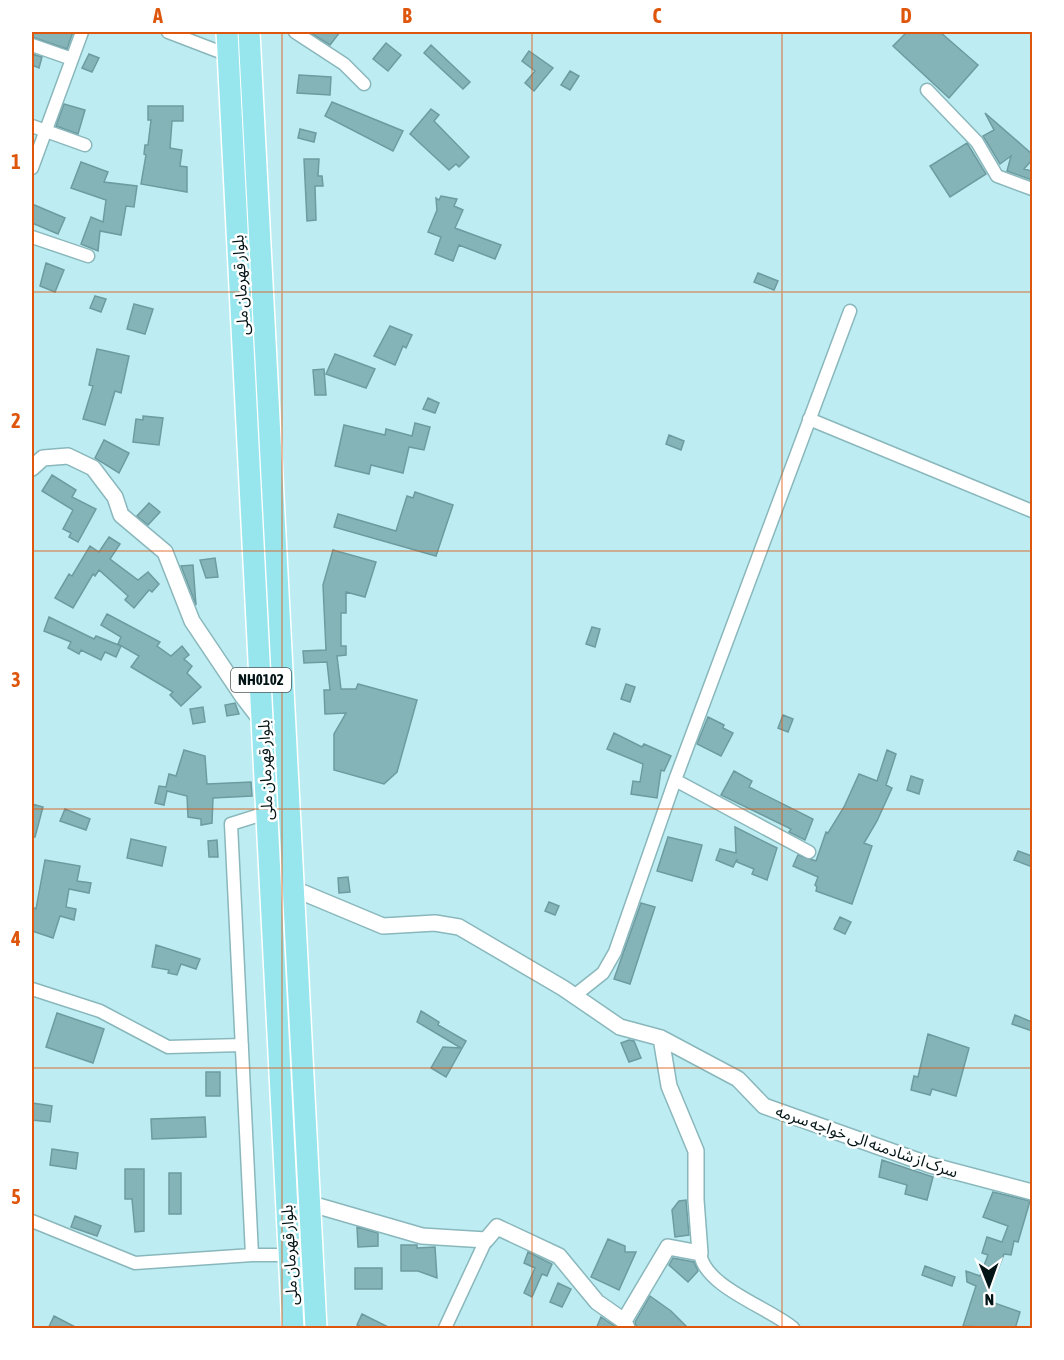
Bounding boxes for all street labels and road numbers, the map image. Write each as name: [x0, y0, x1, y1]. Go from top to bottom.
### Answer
street label: بلوار قهرمان ملی: [228, 234, 253, 336]
road number: NH0102: [231, 668, 291, 692]
street label: بلوار قهرمان ملی: [254, 719, 277, 821]
street label: سرک از شادمنه الی خواجه سرمه: [773, 1101, 960, 1182]
street label: بلوار قهرمان ملی: [277, 1204, 302, 1306]

